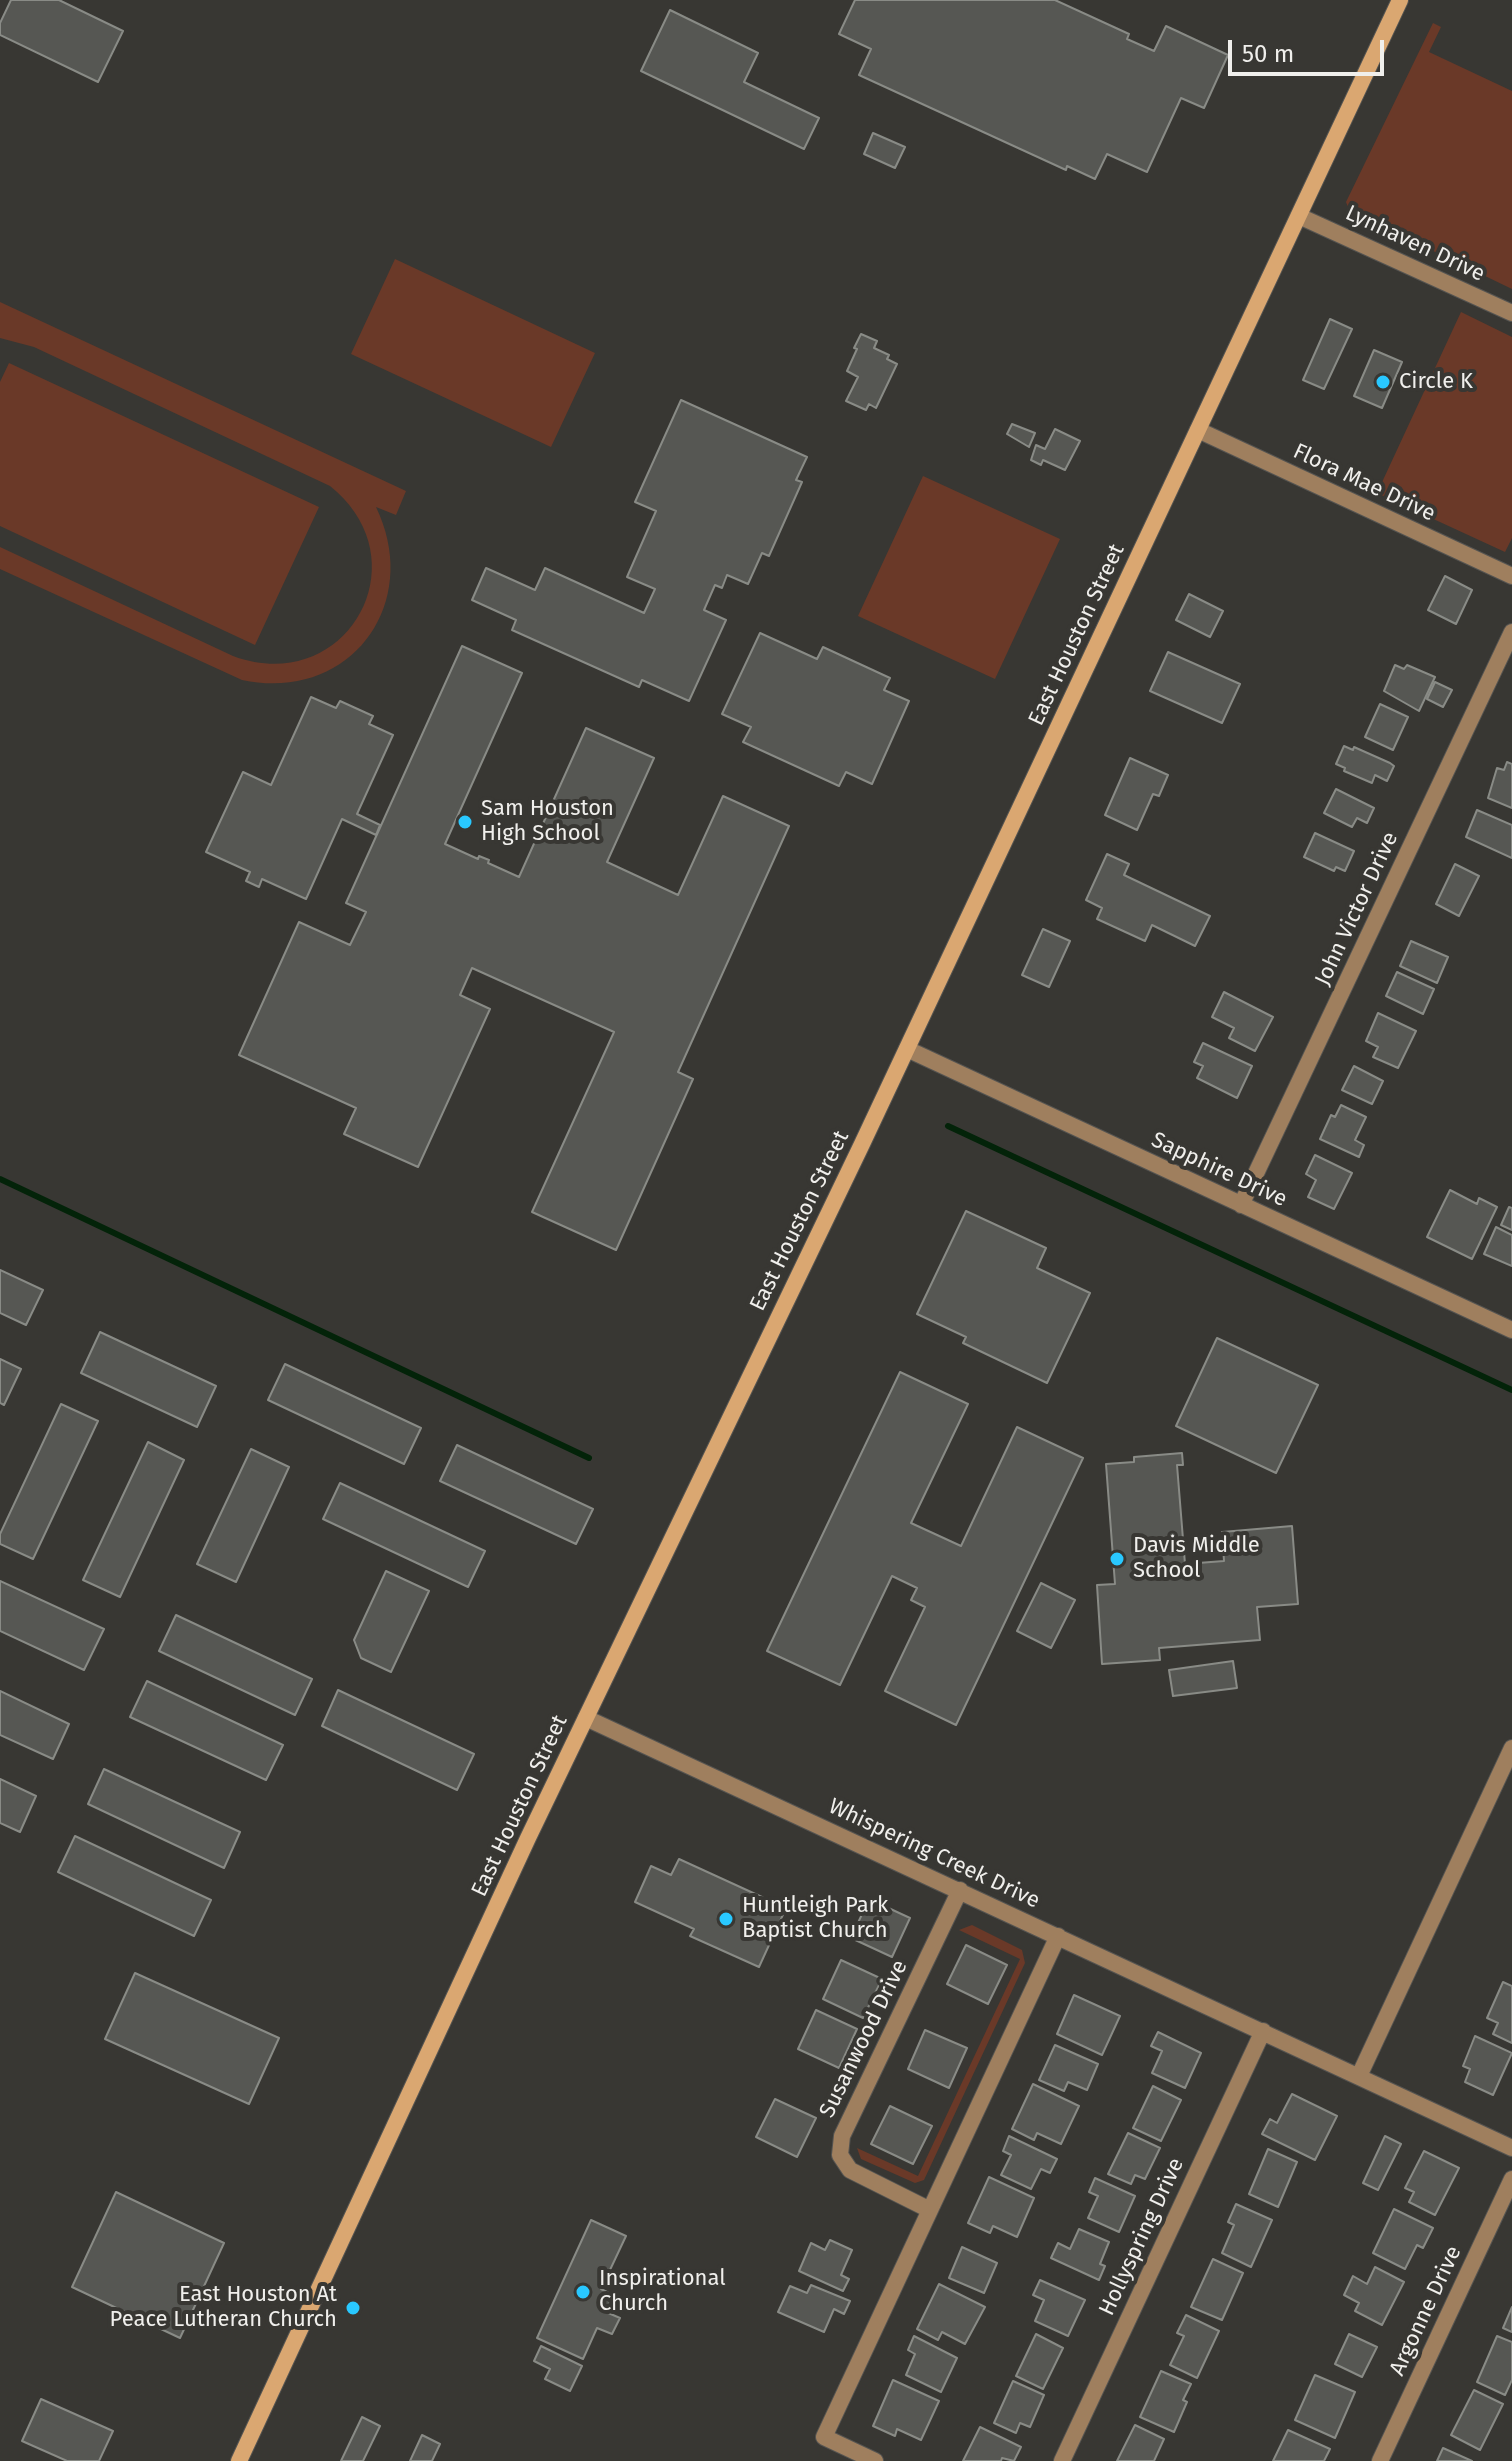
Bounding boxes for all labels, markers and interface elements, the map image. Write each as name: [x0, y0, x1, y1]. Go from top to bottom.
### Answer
scale bar: [1232, 24, 1388, 74]
text: 50 m: [1242, 40, 1294, 68]
street label: Lynhaven Drive: [1341, 200, 1489, 288]
place label: Circle K: [1399, 369, 1473, 395]
marker: Circle K: [1374, 373, 1392, 391]
street label: Flora Mae Drive: [1289, 439, 1439, 527]
street label: East Houston Street: [1023, 540, 1131, 730]
place label: Sam Houston High School: [481, 796, 614, 848]
marker: Sam Houston High School: [456, 813, 474, 831]
street label: John Victor Drive: [1310, 828, 1404, 990]
street label: East Houston Street: [745, 1127, 855, 1315]
street label: Sapphire Drive: [1147, 1127, 1291, 1213]
place label: Davis Middle School: [1133, 1533, 1260, 1584]
marker: Davis Middle School: [1108, 1550, 1126, 1568]
street label: East Houston Street: [466, 1711, 574, 1901]
street label: Whispering Creek Drive: [824, 1793, 1044, 1915]
place label: Huntleigh Park Baptist Church: [742, 1893, 888, 1944]
marker: Huntleigh Park Baptist Church: [717, 1910, 735, 1928]
street label: Susanwood Drive: [814, 1956, 914, 2122]
street label: Hollyspring Drive: [1094, 2154, 1190, 2320]
street label: Argonne Drive: [1384, 2242, 1468, 2380]
place label: Inspirational Church: [599, 2266, 726, 2318]
place label: East Houston At Peace Lutheran Church: [110, 2282, 337, 2334]
marker: Inspirational Church: [574, 2283, 592, 2301]
marker: East Houston At Peace Lutheran Church: [344, 2299, 362, 2317]

